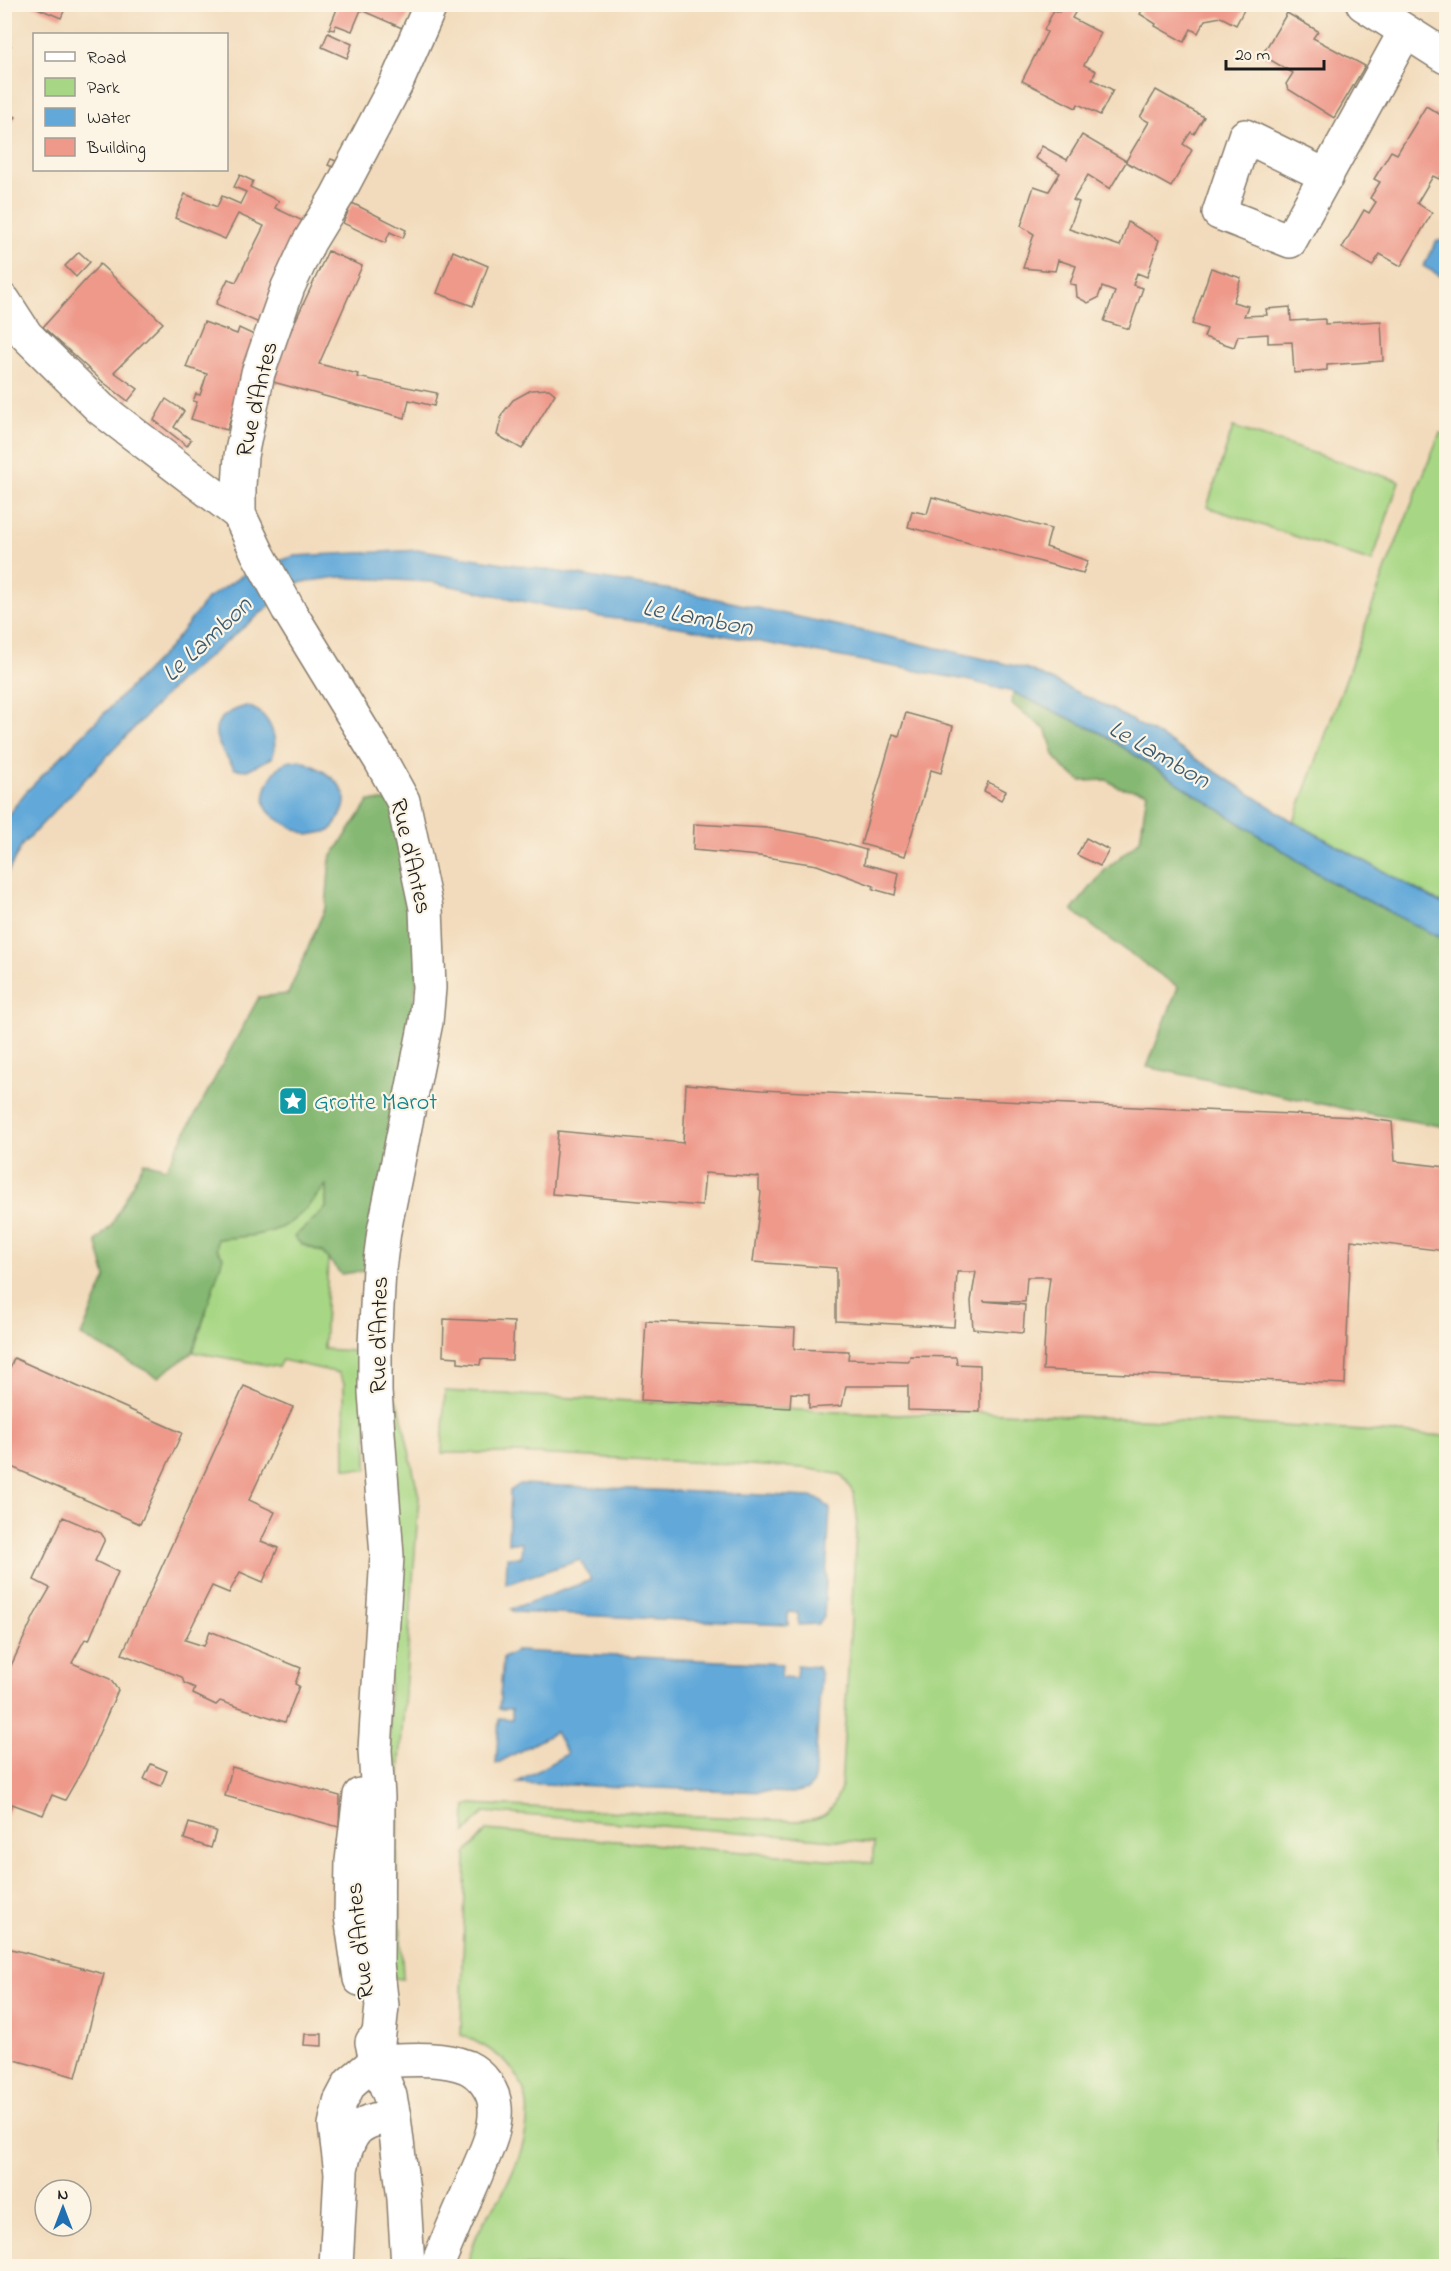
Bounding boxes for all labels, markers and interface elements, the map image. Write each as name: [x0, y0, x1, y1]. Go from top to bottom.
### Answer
legend: [33, 33, 228, 171]
scale bar: [1226, 33, 1324, 71]
text: 20 m: [1235, 43, 1270, 69]
text: Road: [87, 46, 126, 72]
text: Park: [87, 76, 120, 102]
text: Water: [87, 106, 131, 132]
text: Building: [86, 136, 146, 163]
street label: Rue d'Antes: [228, 338, 289, 461]
water label: Le Lambon: [154, 587, 263, 692]
water label: Le Lambon: [639, 590, 757, 648]
water label: Le Lambon: [1101, 711, 1217, 801]
street label: Rue d'Antes: [379, 795, 440, 918]
place icon: Grotte Marot: [277, 1085, 309, 1117]
place label: Grotte Marot: [314, 1086, 437, 1121]
street label: Rue d'Antes: [362, 1276, 399, 1394]
street label: Rue d'Antes: [338, 1881, 385, 2001]
north arrow: [33, 2178, 93, 2238]
text: N: [58, 2183, 69, 2207]

